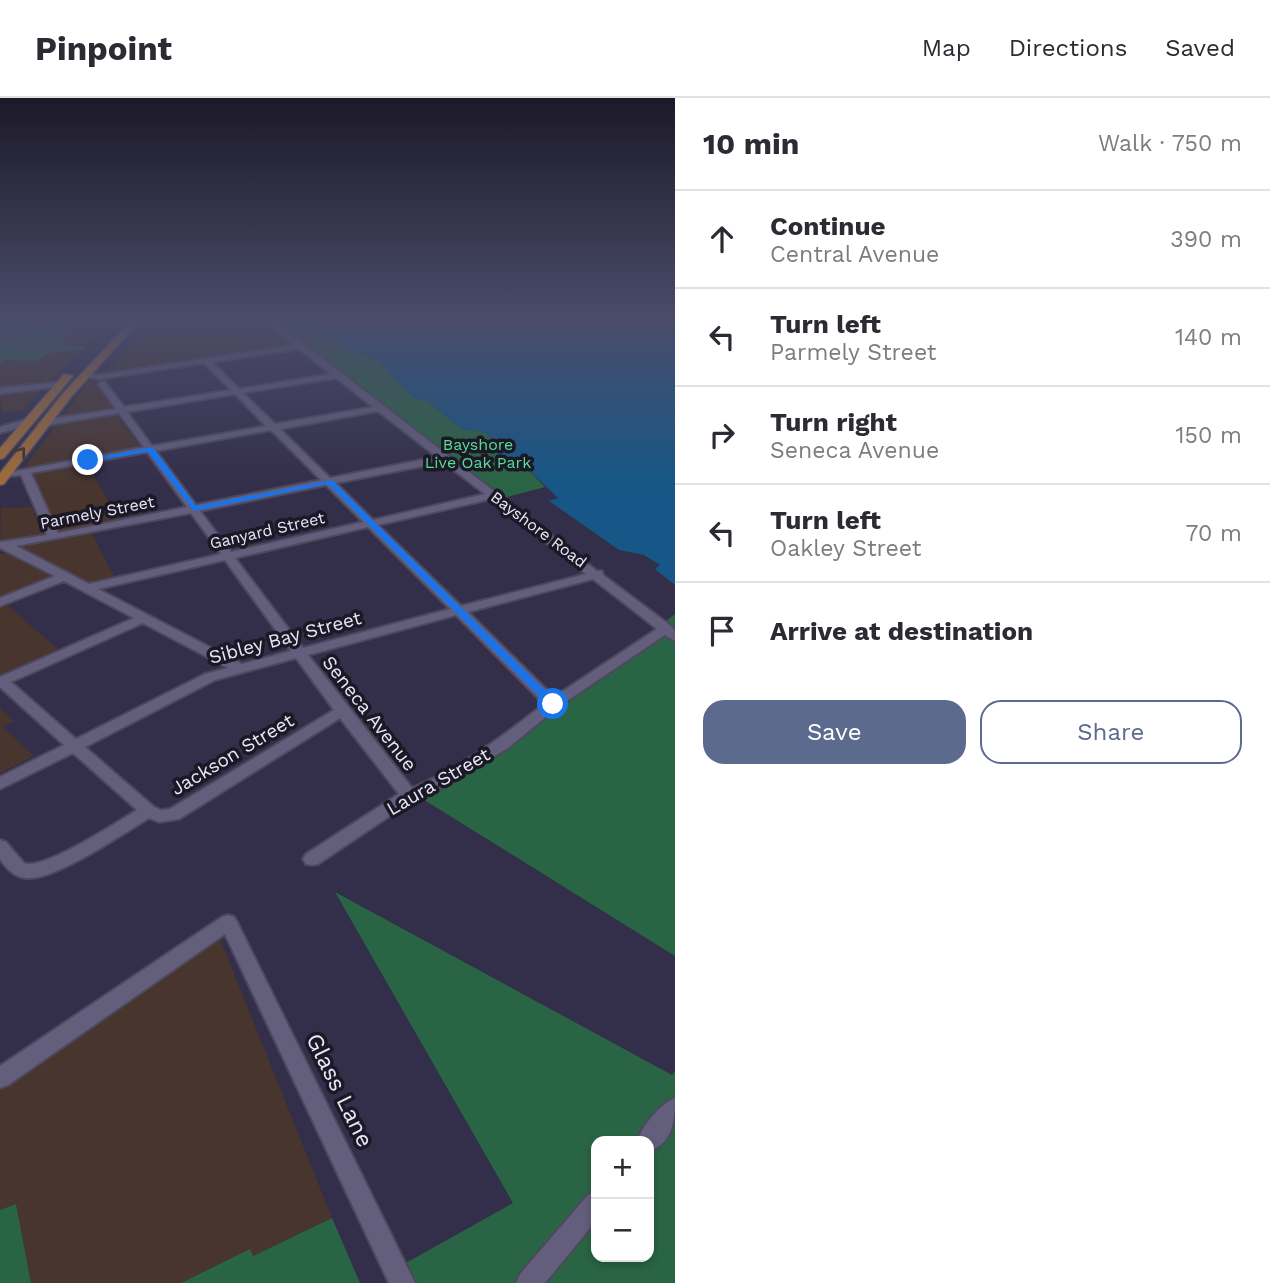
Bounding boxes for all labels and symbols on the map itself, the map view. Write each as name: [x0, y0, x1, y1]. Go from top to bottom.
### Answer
park label: Bayshore Live Oak Park: [425, 435, 531, 472]
route end: [72, 444, 103, 475]
one-way arrow: [13, 447, 26, 460]
street label: Bayshore Road: [487, 487, 590, 572]
street label: Parmely Street: [38, 492, 156, 533]
street label: Ganyard Street: [208, 508, 327, 553]
street label: Sibley Bay Street: [206, 606, 364, 669]
street label: Seneca Avenue: [318, 651, 422, 775]
route start: [537, 688, 568, 719]
street label: Jackson Street: [167, 709, 298, 800]
street label: Laura Street: [383, 743, 494, 820]
street label: Glass Lane: [300, 1029, 379, 1151]

